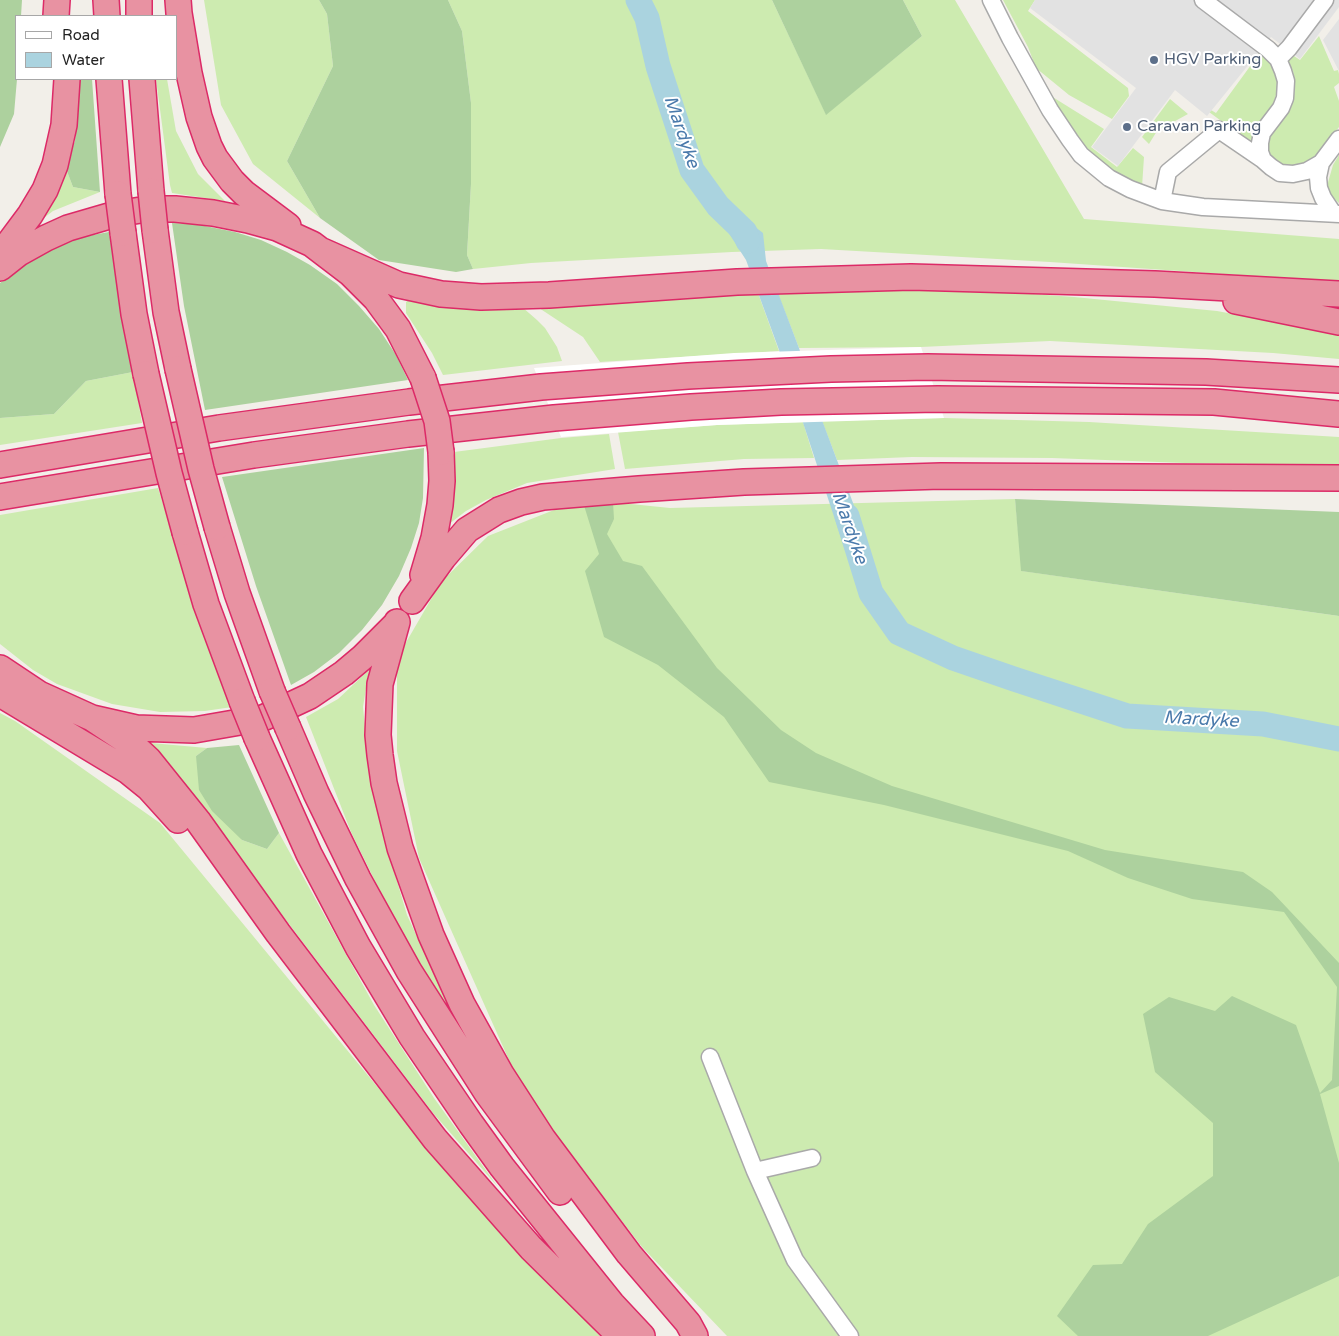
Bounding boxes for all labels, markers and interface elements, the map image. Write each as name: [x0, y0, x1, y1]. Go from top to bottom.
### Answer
legend: [15, 15, 178, 80]
text: Road: [62, 26, 100, 44]
place label: HGV Parking: [1164, 50, 1261, 70]
text: Water: [62, 51, 105, 69]
marker: HGV Parking: [1148, 54, 1160, 66]
water label: Mardyke: [659, 93, 703, 171]
place label: Caravan Parking: [1137, 117, 1261, 137]
marker: Caravan Parking: [1121, 121, 1133, 133]
water label: Mardyke: [827, 489, 871, 567]
water label: Mardyke: [1163, 707, 1239, 733]

